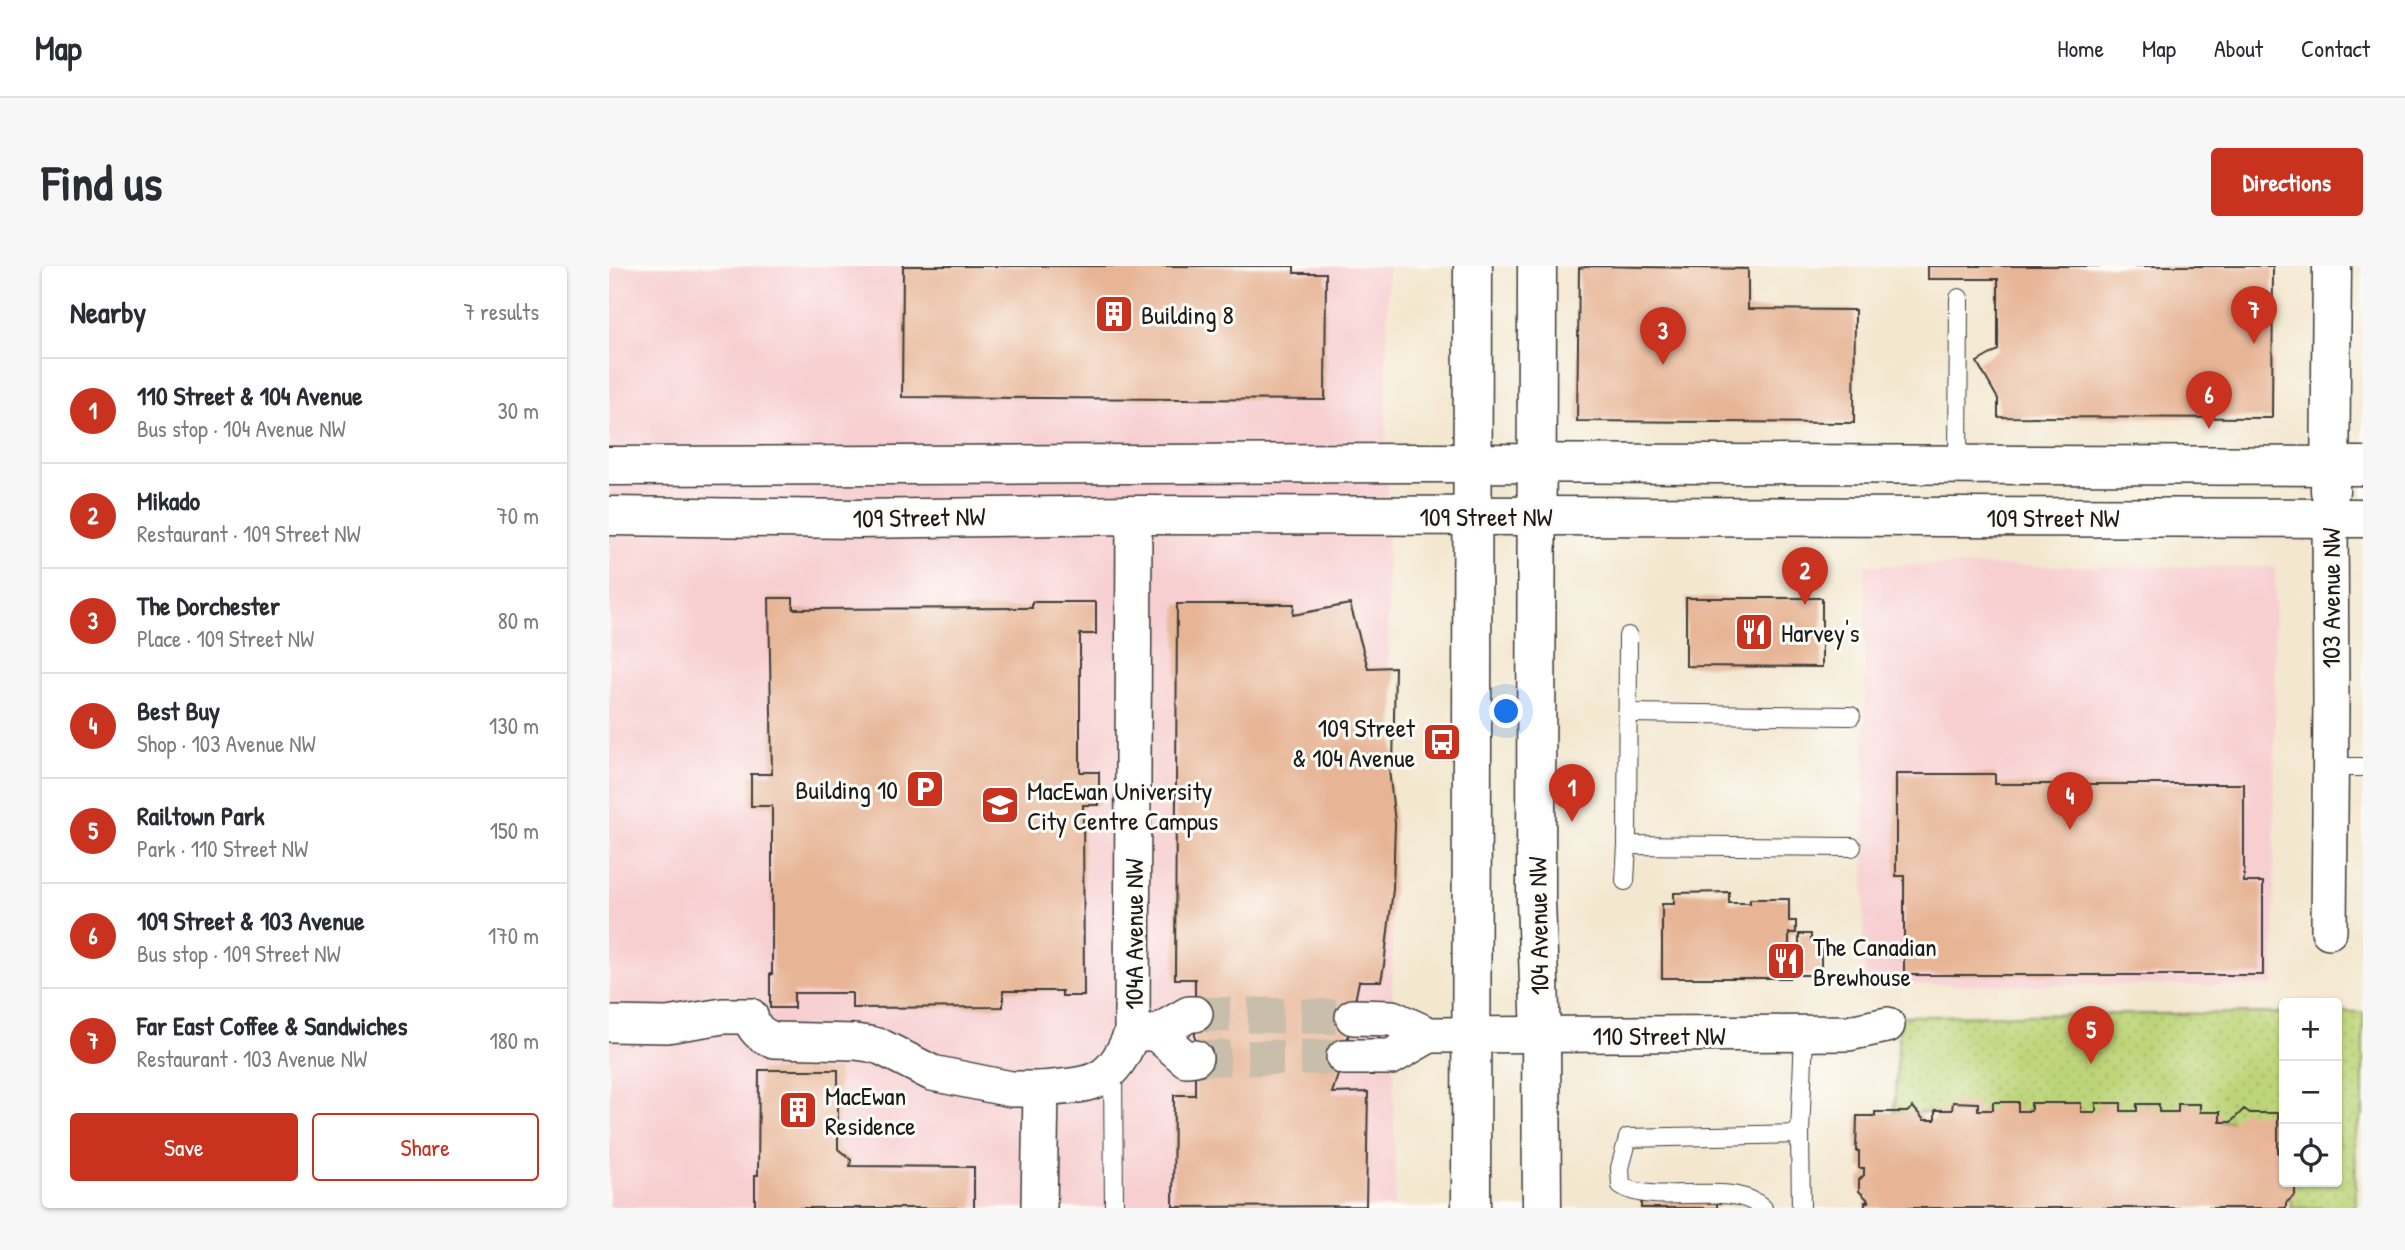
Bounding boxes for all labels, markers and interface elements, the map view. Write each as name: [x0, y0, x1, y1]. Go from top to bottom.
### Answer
text: Map: [35, 26, 82, 70]
text: Home: [2057, 32, 2104, 64]
text: Map: [2142, 32, 2176, 64]
text: About: [2214, 32, 2263, 64]
text: Contact: [2301, 32, 2370, 64]
button: Directions: [2211, 148, 2363, 216]
text: Find us: [42, 149, 162, 215]
pin: 7: [2231, 286, 2277, 344]
text: Nearby: [70, 292, 146, 332]
building icon: Building 8: [1093, 293, 1135, 335]
text: 7 results: [463, 296, 539, 327]
place label: Building 8: [1141, 297, 1234, 332]
pin: 3: [1640, 307, 1686, 365]
pin: 6: [2186, 371, 2232, 429]
text: 110 Street & 104 Avenue: [137, 378, 363, 413]
text: 1: [89, 395, 97, 426]
text: 30 m: [497, 395, 539, 426]
text: Bus stop · 104 Avenue NW: [137, 413, 346, 444]
text: Mikado: [137, 483, 200, 518]
street label: 109 Street NW: [852, 498, 986, 536]
street label: 109 Street NW: [1420, 499, 1552, 534]
text: 2: [88, 500, 98, 531]
text: 70 m: [496, 500, 539, 531]
street label: 109 Street NW: [1987, 500, 2119, 535]
text: Restaurant · 109 Street NW: [137, 518, 361, 549]
street label: 103 Avenue NW: [2313, 528, 2348, 668]
pin: 2: [1782, 547, 1828, 605]
text: The Dorchester: [137, 588, 280, 623]
text: 3: [88, 605, 98, 636]
text: 80 m: [498, 605, 539, 636]
restaurant icon: Harvey's: [1733, 611, 1775, 653]
place label: Harvey's: [1781, 615, 1859, 650]
text: Place · 109 Street NW: [137, 623, 314, 654]
text: Best Buy: [137, 693, 220, 728]
your location: [1489, 694, 1523, 728]
text: 4: [89, 710, 97, 741]
text: 130 m: [489, 710, 539, 741]
place label: 109 Street & 104 Avenue: [1292, 710, 1416, 775]
bus stop icon: 109 Street & 104 Avenue: [1421, 721, 1463, 763]
text: Shop · 103 Avenue NW: [137, 728, 316, 759]
pin: 1: [1549, 764, 1595, 822]
parking icon: Building 10: [904, 768, 946, 810]
place label: Building 10: [795, 772, 898, 807]
pin: 4: [2047, 772, 2093, 830]
place label: MacEwan University City Centre Campus: [1027, 773, 1218, 838]
school or university icon: MacEwan University City Centre Campus: [979, 784, 1021, 826]
text: Railtown Park: [137, 798, 264, 833]
text: 5: [88, 815, 98, 846]
text: 150 m: [490, 815, 539, 846]
text: Park · 110 Street NW: [137, 833, 308, 864]
street label: 104 Avenue NW: [1519, 856, 1557, 996]
street label: 104A Avenue NW: [1116, 858, 1151, 1010]
text: 109 Street & 103 Avenue: [137, 903, 365, 938]
text: 6: [88, 920, 98, 951]
text: 170 m: [488, 920, 539, 951]
place label: The Canadian Brewhouse: [1813, 929, 1937, 994]
text: Bus stop · 109 Street NW: [137, 938, 341, 969]
restaurant icon: The Canadian Brewhouse: [1765, 940, 1807, 982]
map controls: [2279, 998, 2342, 1187]
button: +: [2279, 998, 2342, 1061]
pin: 5: [2068, 1006, 2114, 1064]
text: Far East Coffee & Sandwiches: [137, 1008, 408, 1043]
street label: 110 Street NW: [1593, 1018, 1725, 1053]
text: 7: [87, 1025, 99, 1056]
text: 180 m: [489, 1025, 539, 1056]
text: Restaurant · 103 Avenue NW: [137, 1043, 367, 1074]
button: −: [2279, 1061, 2342, 1124]
place label: MacEwan Residence: [825, 1078, 916, 1143]
building icon: MacEwan Residence: [777, 1089, 819, 1131]
button: Save: [70, 1113, 298, 1181]
button: Share: [312, 1113, 539, 1181]
button: locate: [2279, 1124, 2342, 1187]

